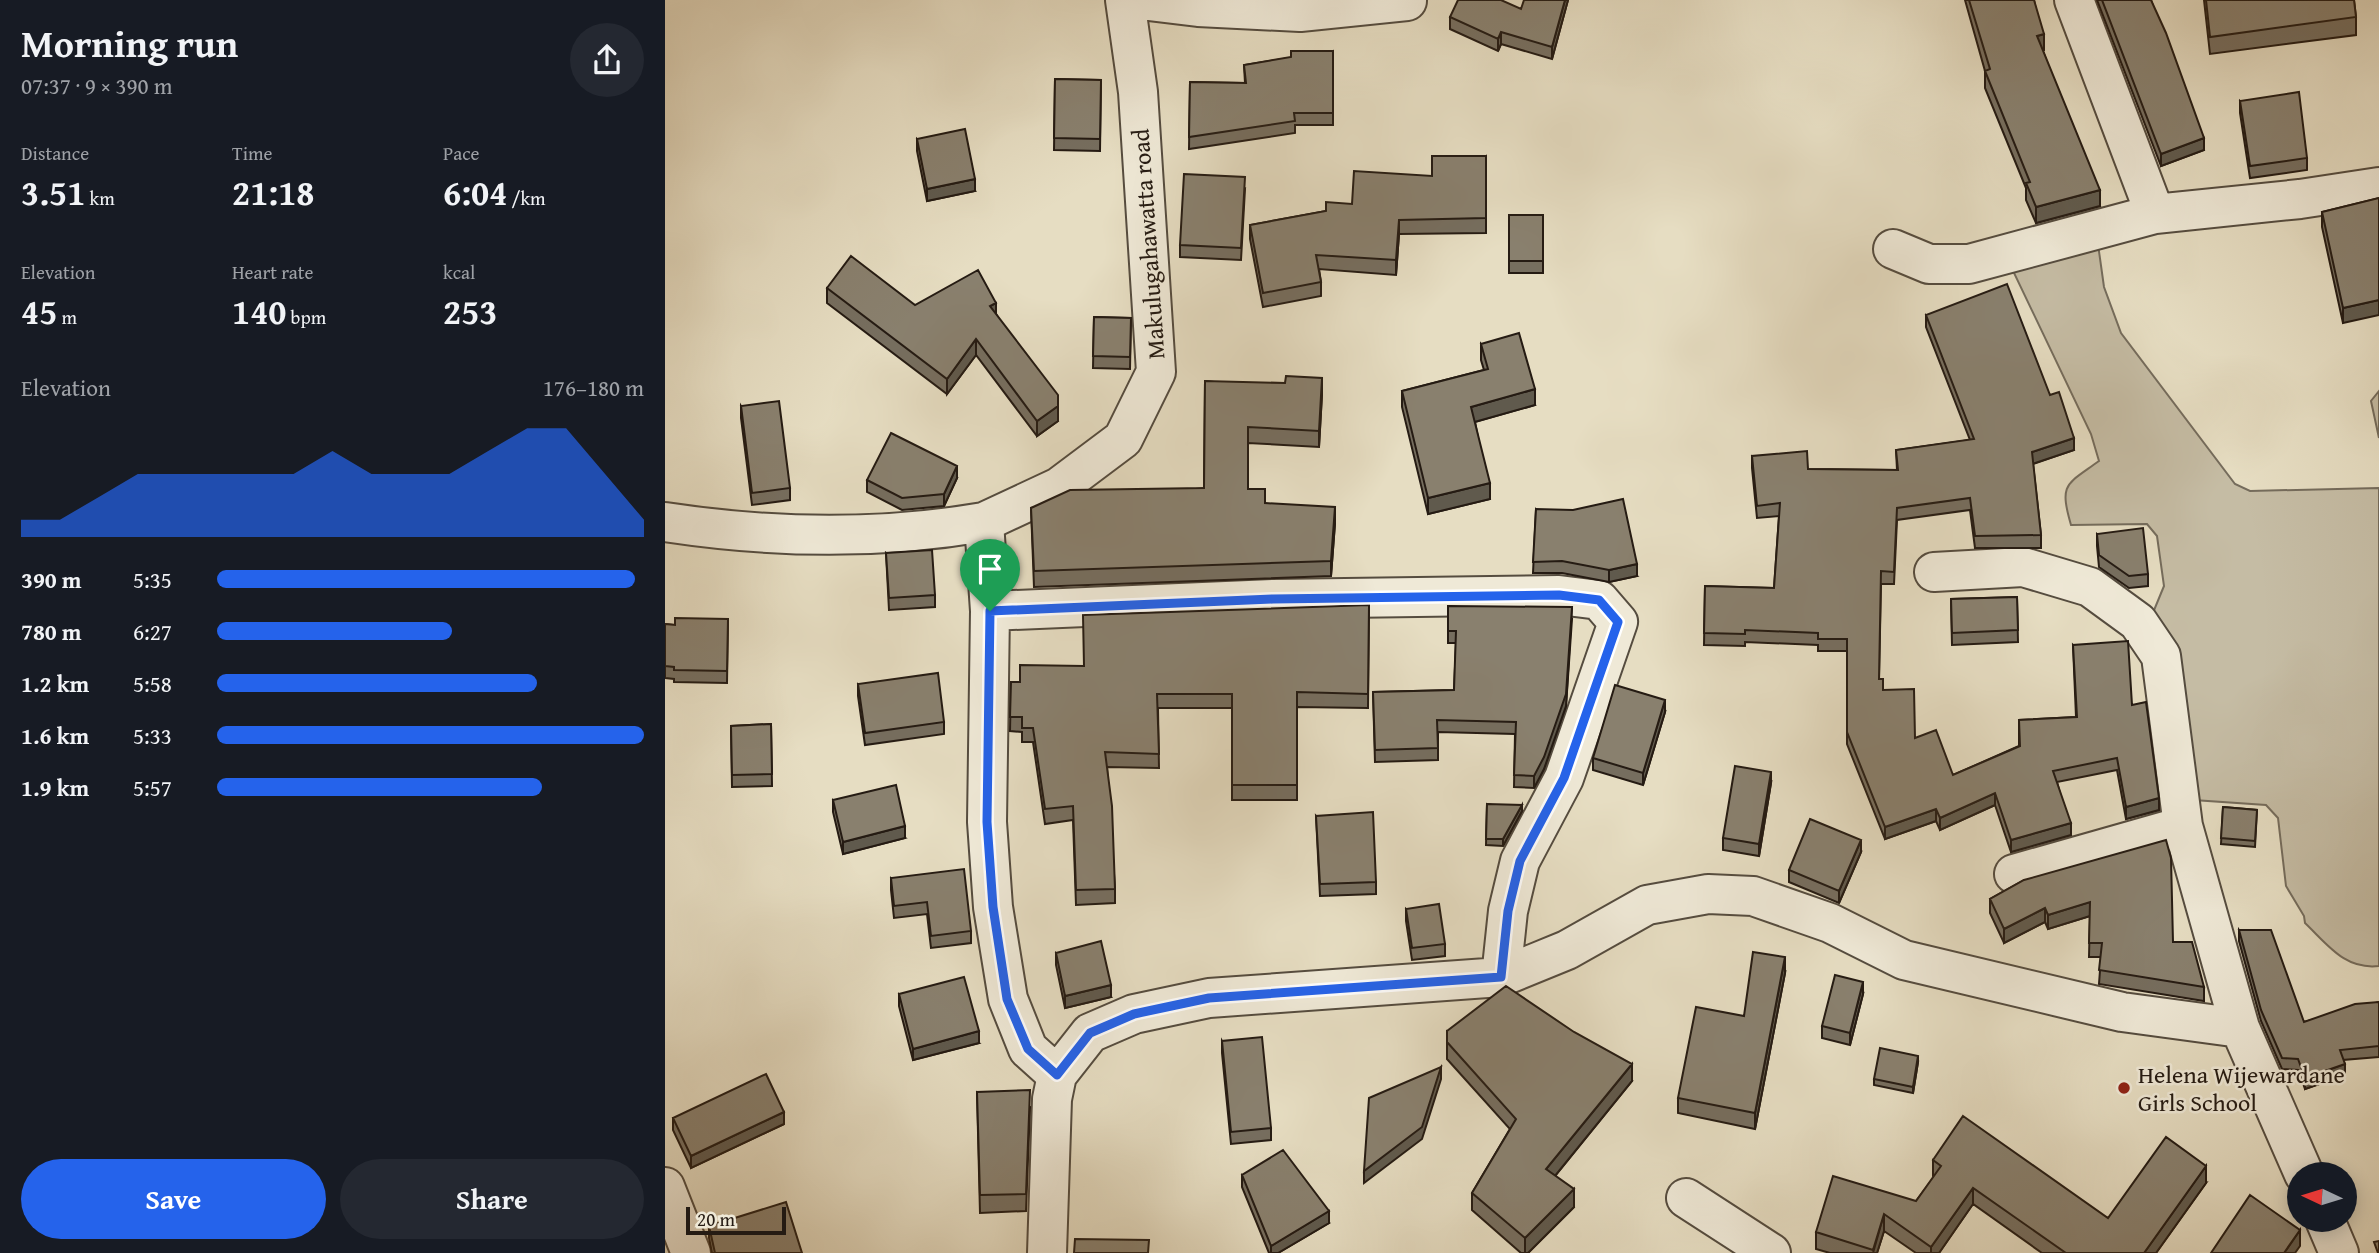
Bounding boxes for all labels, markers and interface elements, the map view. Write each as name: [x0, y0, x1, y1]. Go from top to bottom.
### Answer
text: Morning run: [21, 15, 238, 71]
button: share: [570, 23, 644, 97]
text: 07:37 · 9 × 390 m: [21, 69, 173, 102]
street label: Makulugahawatta road: [1122, 127, 1174, 361]
text: Distance: [21, 139, 89, 167]
text: Time: [232, 139, 272, 167]
text: Pace: [443, 139, 480, 167]
text: 3.51: [21, 167, 85, 218]
text: 21:18: [232, 167, 314, 218]
text: 6:04: [443, 167, 507, 218]
text: km: [85, 184, 115, 212]
text: /km: [507, 184, 546, 212]
text: Elevation: [21, 258, 95, 286]
text: Heart rate: [232, 258, 313, 286]
text: kcal: [443, 258, 475, 286]
text: 45: [21, 286, 57, 337]
text: 140: [232, 286, 286, 337]
text: 253: [443, 286, 497, 337]
text: m: [57, 303, 77, 331]
text: bpm: [286, 303, 326, 331]
text: Elevation: [21, 371, 111, 404]
text: 176–180 m: [543, 371, 644, 404]
pin: [960, 539, 1020, 611]
icon: arrive: [971, 550, 1009, 588]
text: 390 m: [21, 563, 82, 596]
text: 5:35: [133, 563, 172, 596]
text: 780 m: [21, 615, 82, 648]
text: 6:27: [133, 615, 172, 648]
text: 1.2 km: [21, 667, 89, 700]
text: 5:58: [133, 667, 172, 700]
text: 1.6 km: [21, 719, 89, 752]
text: 5:33: [133, 719, 172, 752]
text: 1.9 km: [21, 771, 89, 804]
text: 5:57: [133, 771, 172, 804]
place label: Helena Wijewardane Girls School: [2138, 1057, 2345, 1120]
marker: Helena Wijewardane Girls School: [2116, 1080, 2132, 1096]
button: Save: [21, 1159, 326, 1239]
button: Share: [340, 1159, 644, 1239]
north arrow: [2287, 1162, 2357, 1232]
map controls: [2287, 1162, 2357, 1232]
scale bar: [686, 1204, 786, 1236]
text: 20 m: [697, 1205, 735, 1233]

